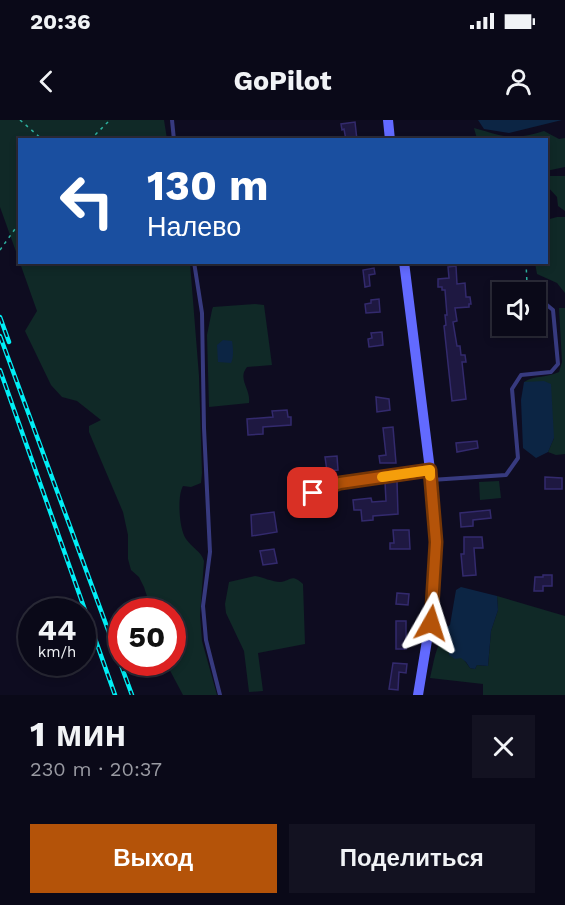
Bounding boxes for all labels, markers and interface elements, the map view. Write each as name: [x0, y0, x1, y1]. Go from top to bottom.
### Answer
text: 20:36: [30, 9, 91, 34]
icon: back: [30, 65, 63, 98]
text: GoPilot: [233, 65, 332, 97]
icon: person: [502, 65, 535, 98]
text: 130 m: [147, 161, 269, 210]
icon: left: [48, 162, 126, 240]
text: Налево: [147, 211, 241, 243]
map controls: [492, 282, 546, 336]
button: sound: [492, 282, 546, 336]
pin: [287, 467, 338, 518]
icon: arrive: [296, 476, 329, 509]
position arrow: [399, 591, 463, 655]
speed limit sign: 50: [108, 598, 186, 676]
text: 44: [38, 612, 76, 647]
text: km/h: [38, 643, 76, 661]
text: 1 мин: [30, 713, 126, 755]
button: close: [472, 715, 535, 778]
text: 230 m · 20:37: [30, 757, 162, 781]
button: Выход: [30, 824, 277, 893]
button: Поделиться: [289, 824, 535, 893]

